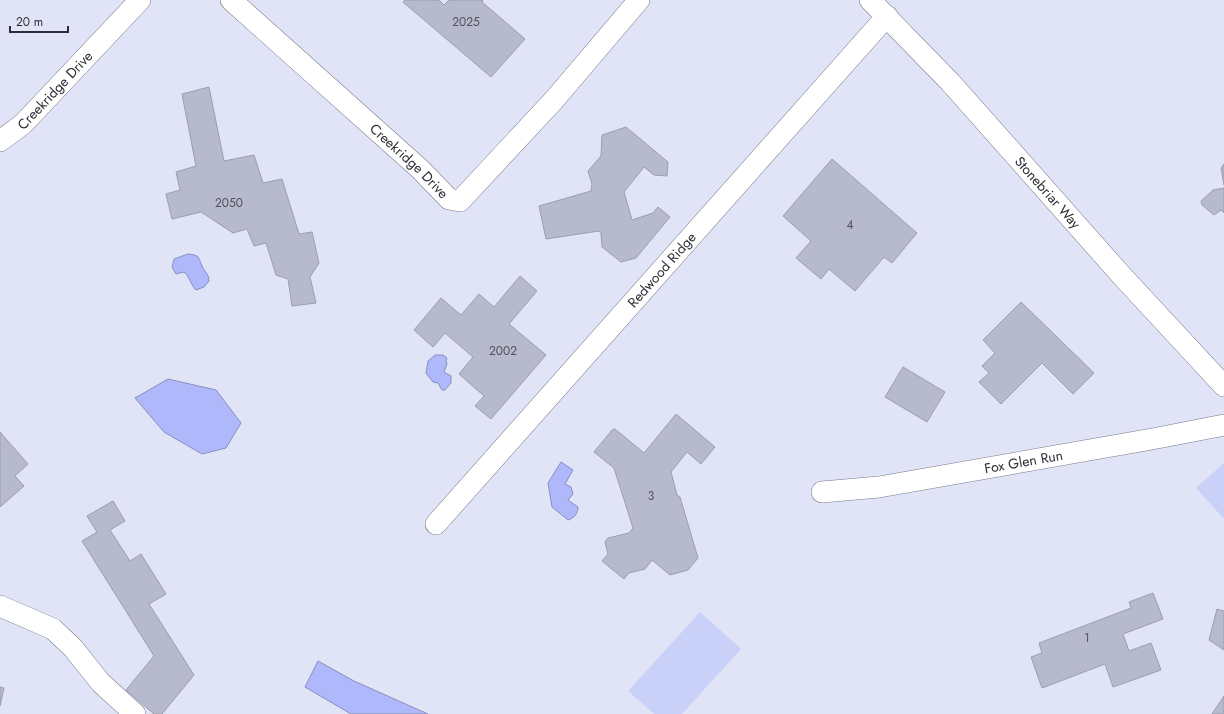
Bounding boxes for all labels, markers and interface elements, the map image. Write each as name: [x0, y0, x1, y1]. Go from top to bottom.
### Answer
scale bar: [10, 8, 68, 34]
text: 20 m: [16, 13, 43, 31]
house number: 2025: [452, 13, 480, 31]
street label: Creekridge Drive: [13, 46, 97, 134]
street label: Creekridge Drive: [365, 119, 453, 203]
street label: Stonebriar Way: [1010, 152, 1086, 234]
house number: 2050: [215, 194, 243, 212]
house number: 4: [847, 216, 854, 234]
street label: Redwood Ridge: [623, 228, 701, 312]
house number: 2002: [489, 342, 517, 360]
street label: Fox Glen Run: [983, 445, 1064, 478]
house number: 3: [648, 487, 655, 505]
house number: 1: [1084, 629, 1090, 647]

